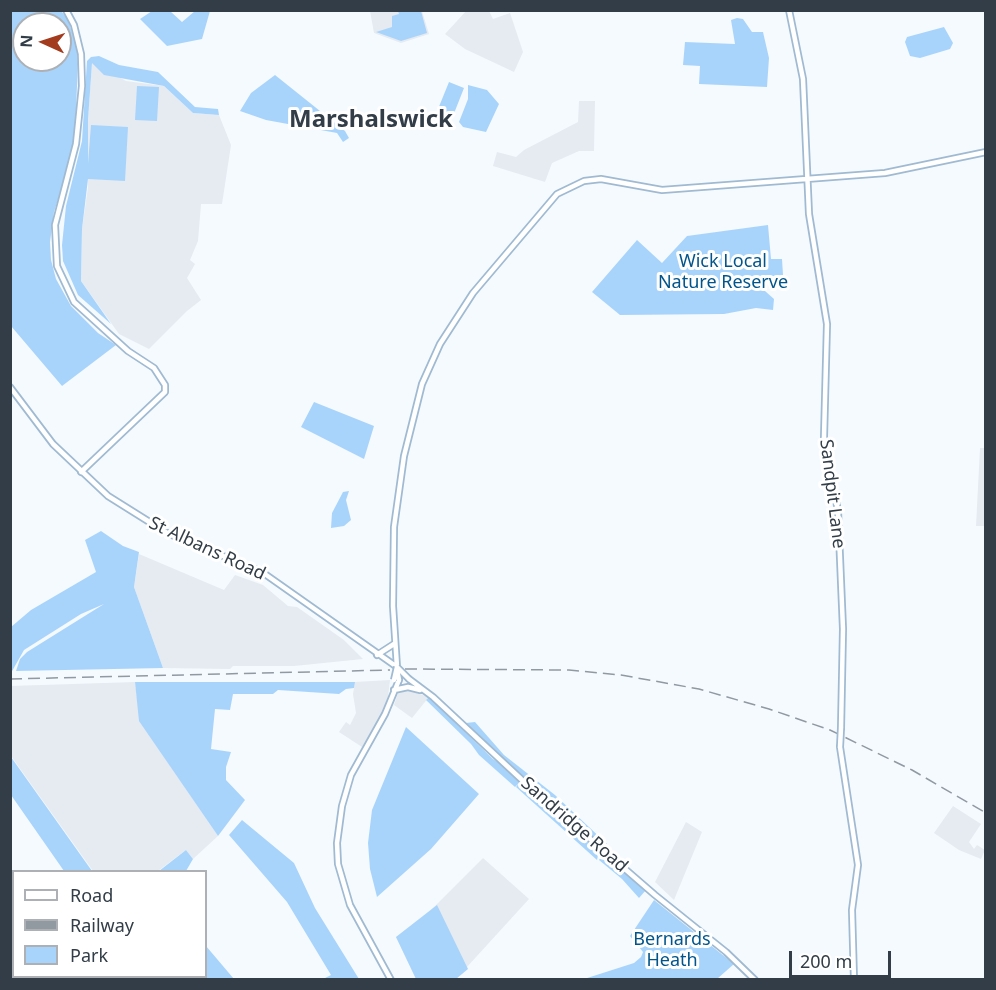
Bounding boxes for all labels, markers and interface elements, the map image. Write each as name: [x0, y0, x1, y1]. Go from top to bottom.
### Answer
north arrow: [12, 12, 72, 72]
text: N: [15, 34, 37, 48]
district label: Marshalswick: [289, 106, 453, 134]
park label: Wick Local Nature Reserve: [658, 251, 788, 294]
street label: Sandpit Lane: [815, 438, 849, 550]
street label: St Albans Road: [145, 513, 269, 585]
street label: Sandridge Road: [516, 773, 632, 877]
legend: [12, 870, 207, 978]
text: Road: [70, 883, 113, 907]
text: Railway: [70, 913, 134, 937]
park label: Bernards Heath: [633, 929, 711, 972]
scale bar: [792, 939, 894, 977]
text: Park: [70, 943, 108, 967]
text: 200 m: [800, 949, 852, 973]

